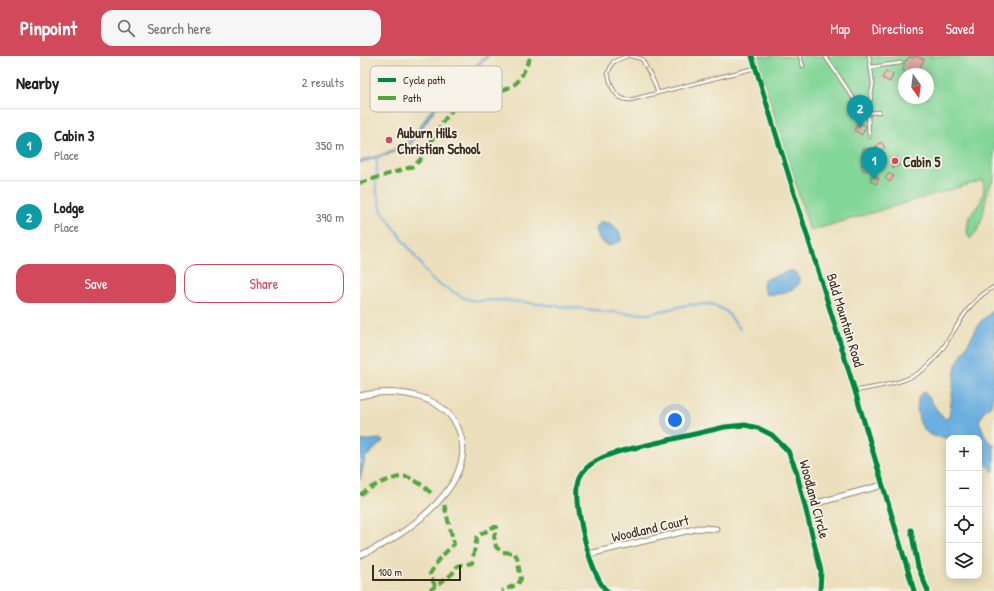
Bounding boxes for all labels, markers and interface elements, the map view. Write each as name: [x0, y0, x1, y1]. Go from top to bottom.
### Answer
search box: [101, 10, 381, 46]
text: Pinpoint: [20, 15, 77, 41]
icon: search: [115, 17, 137, 39]
text: Search here: [147, 18, 211, 39]
text: Map: [830, 19, 850, 38]
text: Directions: [872, 19, 923, 38]
text: Saved: [945, 19, 974, 38]
legend: [370, 66, 502, 112]
north arrow: [898, 68, 934, 104]
text: Nearby: [16, 71, 59, 94]
text: 2 results: [302, 73, 344, 91]
text: Cycle path: [403, 73, 446, 87]
text: Path: [403, 91, 421, 105]
pin: 2: [847, 95, 873, 128]
place label: Auburn Hills Christian School: [397, 123, 480, 158]
text: Cabin 3: [54, 125, 95, 146]
marker: Auburn Hills Christian School: [384, 135, 394, 145]
text: 1: [27, 136, 31, 154]
text: 350 m: [315, 136, 344, 154]
text: Place: [54, 146, 79, 164]
pin: 1: [861, 147, 887, 180]
place label: Cabin 5: [903, 152, 941, 171]
marker: Cabin 5: [890, 156, 900, 166]
text: Lodge: [54, 197, 84, 218]
text: 2: [26, 208, 32, 226]
text: 390 m: [316, 208, 344, 226]
text: Place: [54, 218, 79, 236]
button: Save: [16, 264, 176, 303]
button: Share: [184, 264, 344, 303]
street label: Bald Mountain Road: [823, 271, 869, 370]
your location: [665, 410, 685, 430]
map controls: [946, 435, 982, 579]
button: +: [946, 435, 982, 471]
street label: Woodland Circle: [795, 458, 835, 541]
button: −: [946, 471, 982, 507]
button: locate: [946, 507, 982, 543]
street label: Woodland Court: [610, 510, 691, 546]
button: layers: [946, 543, 982, 579]
scale bar: [372, 563, 461, 582]
text: 100 m: [378, 565, 402, 579]

